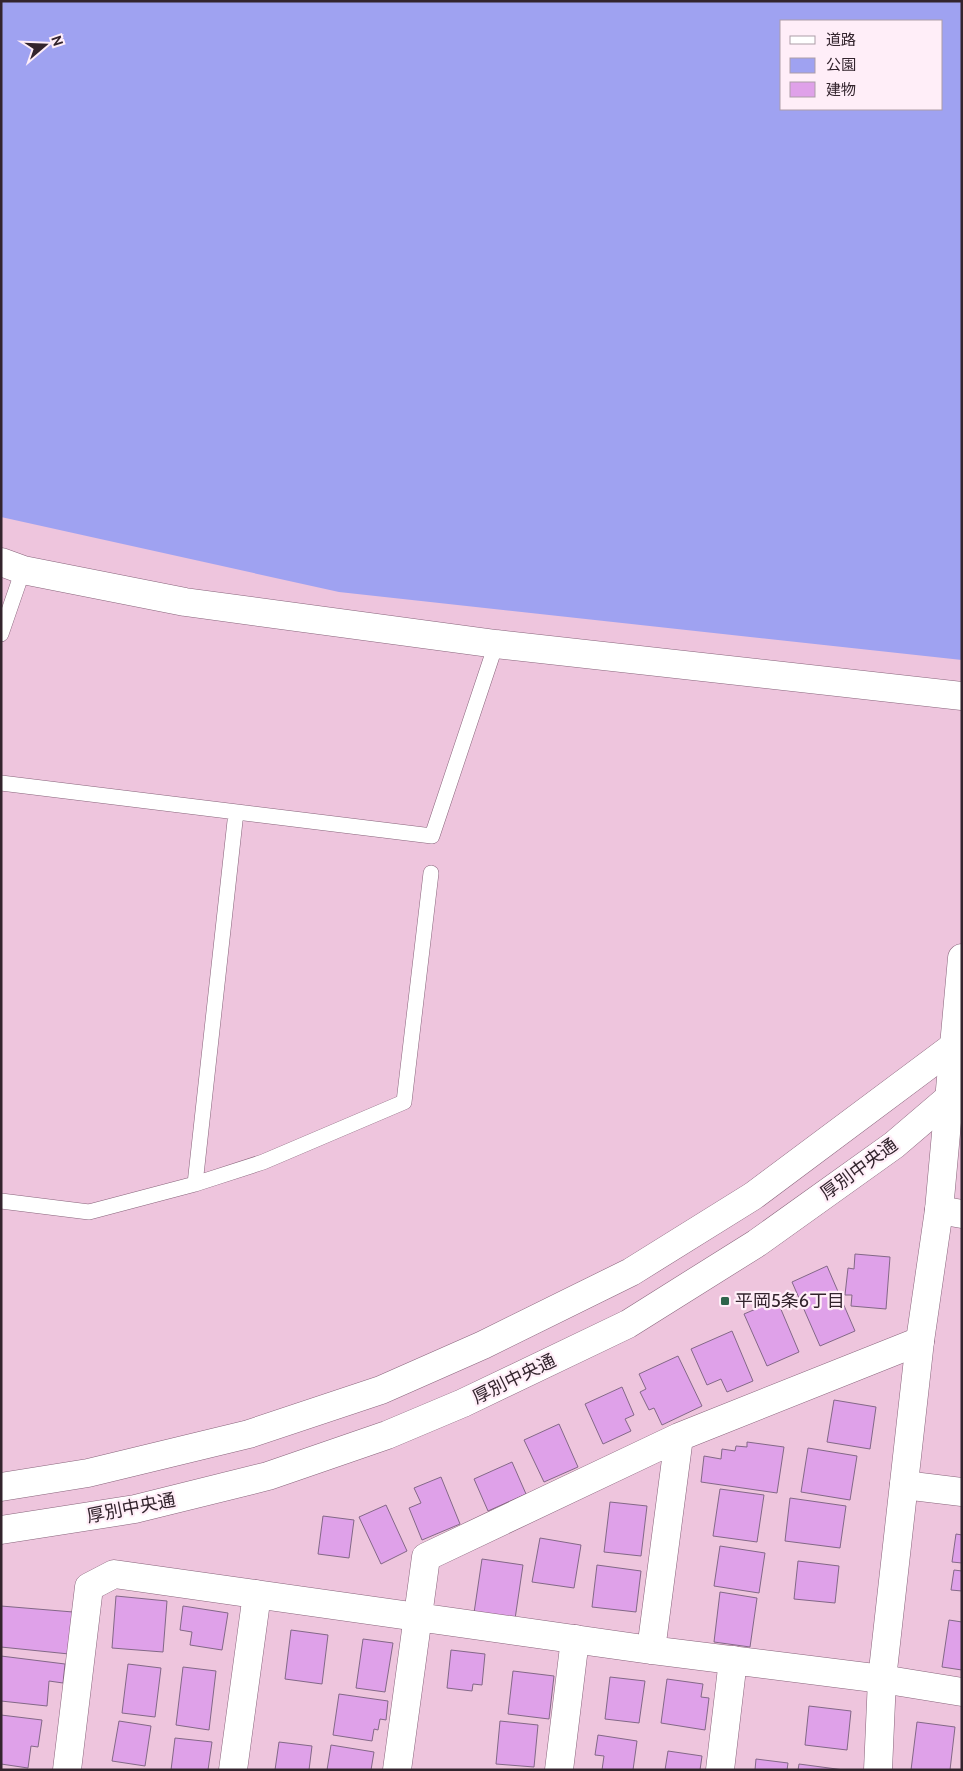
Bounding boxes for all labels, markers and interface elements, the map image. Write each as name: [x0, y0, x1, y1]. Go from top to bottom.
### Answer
north arrow: [20, 20, 70, 70]
legend: [780, 20, 943, 110]
text: 道路: [826, 31, 856, 49]
text: N: [47, 33, 67, 48]
text: 公園: [826, 56, 856, 74]
text: 建物: [826, 81, 856, 99]
street label: 厚別中央通: [816, 1134, 902, 1204]
place label: 平岡5条6丁目: [735, 1290, 845, 1312]
marker: 平岡5条6丁目: [719, 1295, 731, 1307]
street label: 厚別中央通: [469, 1349, 559, 1409]
street label: 厚別中央通: [85, 1489, 177, 1527]

